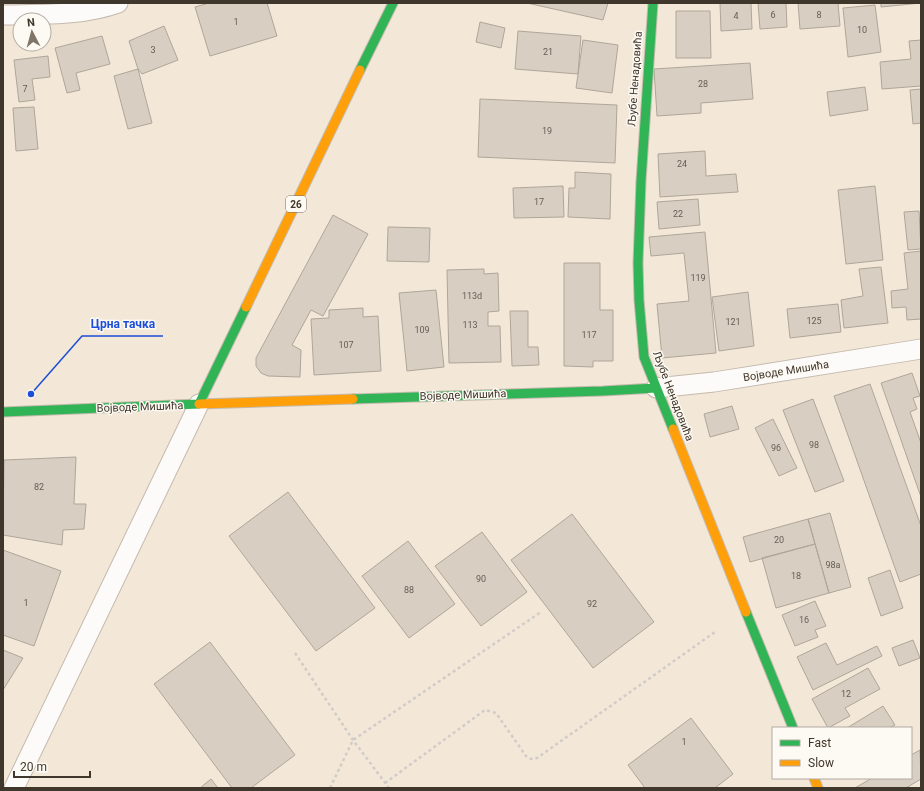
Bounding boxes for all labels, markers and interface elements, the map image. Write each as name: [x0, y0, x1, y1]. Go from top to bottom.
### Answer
house number: 6: [770, 10, 776, 20]
house number: 8: [816, 10, 822, 20]
house number: 4: [733, 11, 739, 21]
north arrow: [12, 12, 52, 52]
text: N: [26, 16, 36, 29]
house number: 1: [233, 17, 239, 27]
house number: 10: [857, 25, 867, 35]
street label: Љубе Ненадовића: [625, 31, 645, 127]
house number: 3: [150, 45, 156, 55]
house number: 21: [543, 47, 553, 57]
house number: 28: [698, 79, 708, 89]
house number: 7: [22, 84, 28, 94]
house number: 19: [542, 126, 552, 136]
house number: 24: [677, 159, 687, 169]
road number: 26: [286, 196, 306, 212]
house number: 17: [534, 197, 544, 207]
house number: 22: [673, 209, 683, 219]
house number: 119: [690, 273, 706, 283]
house number: 113d: [462, 291, 482, 301]
callout: Црна тачка: [82, 312, 163, 336]
house number: 125: [806, 316, 822, 326]
text: Црна тачка: [91, 317, 156, 331]
house number: 121: [725, 317, 741, 327]
house number: 113: [462, 320, 478, 330]
house number: 109: [414, 325, 430, 335]
house number: 117: [581, 330, 597, 340]
house number: 107: [338, 340, 354, 350]
street label: Љубе Ненадовића: [650, 349, 696, 443]
street label: Војводе Мишића: [742, 358, 830, 384]
street label: Војводе Мишића: [420, 387, 506, 403]
street label: Војводе Мишића: [97, 399, 183, 415]
house number: 98: [809, 440, 819, 450]
house number: 96: [771, 443, 781, 453]
house number: 82: [34, 482, 44, 492]
house number: 20: [774, 535, 784, 545]
house number: 98a: [825, 560, 841, 570]
house number: 18: [791, 571, 801, 581]
house number: 90: [476, 574, 486, 584]
house number: 88: [404, 585, 414, 595]
house number: 1: [23, 598, 29, 608]
house number: 92: [587, 599, 597, 609]
house number: 16: [799, 615, 809, 625]
house number: 12: [841, 689, 851, 699]
legend: [772, 727, 912, 779]
text: Fast: [808, 736, 831, 750]
house number: 1: [681, 737, 687, 747]
scale bar: [14, 753, 90, 779]
text: Slow: [808, 756, 834, 770]
text: 20 m: [20, 760, 47, 774]

